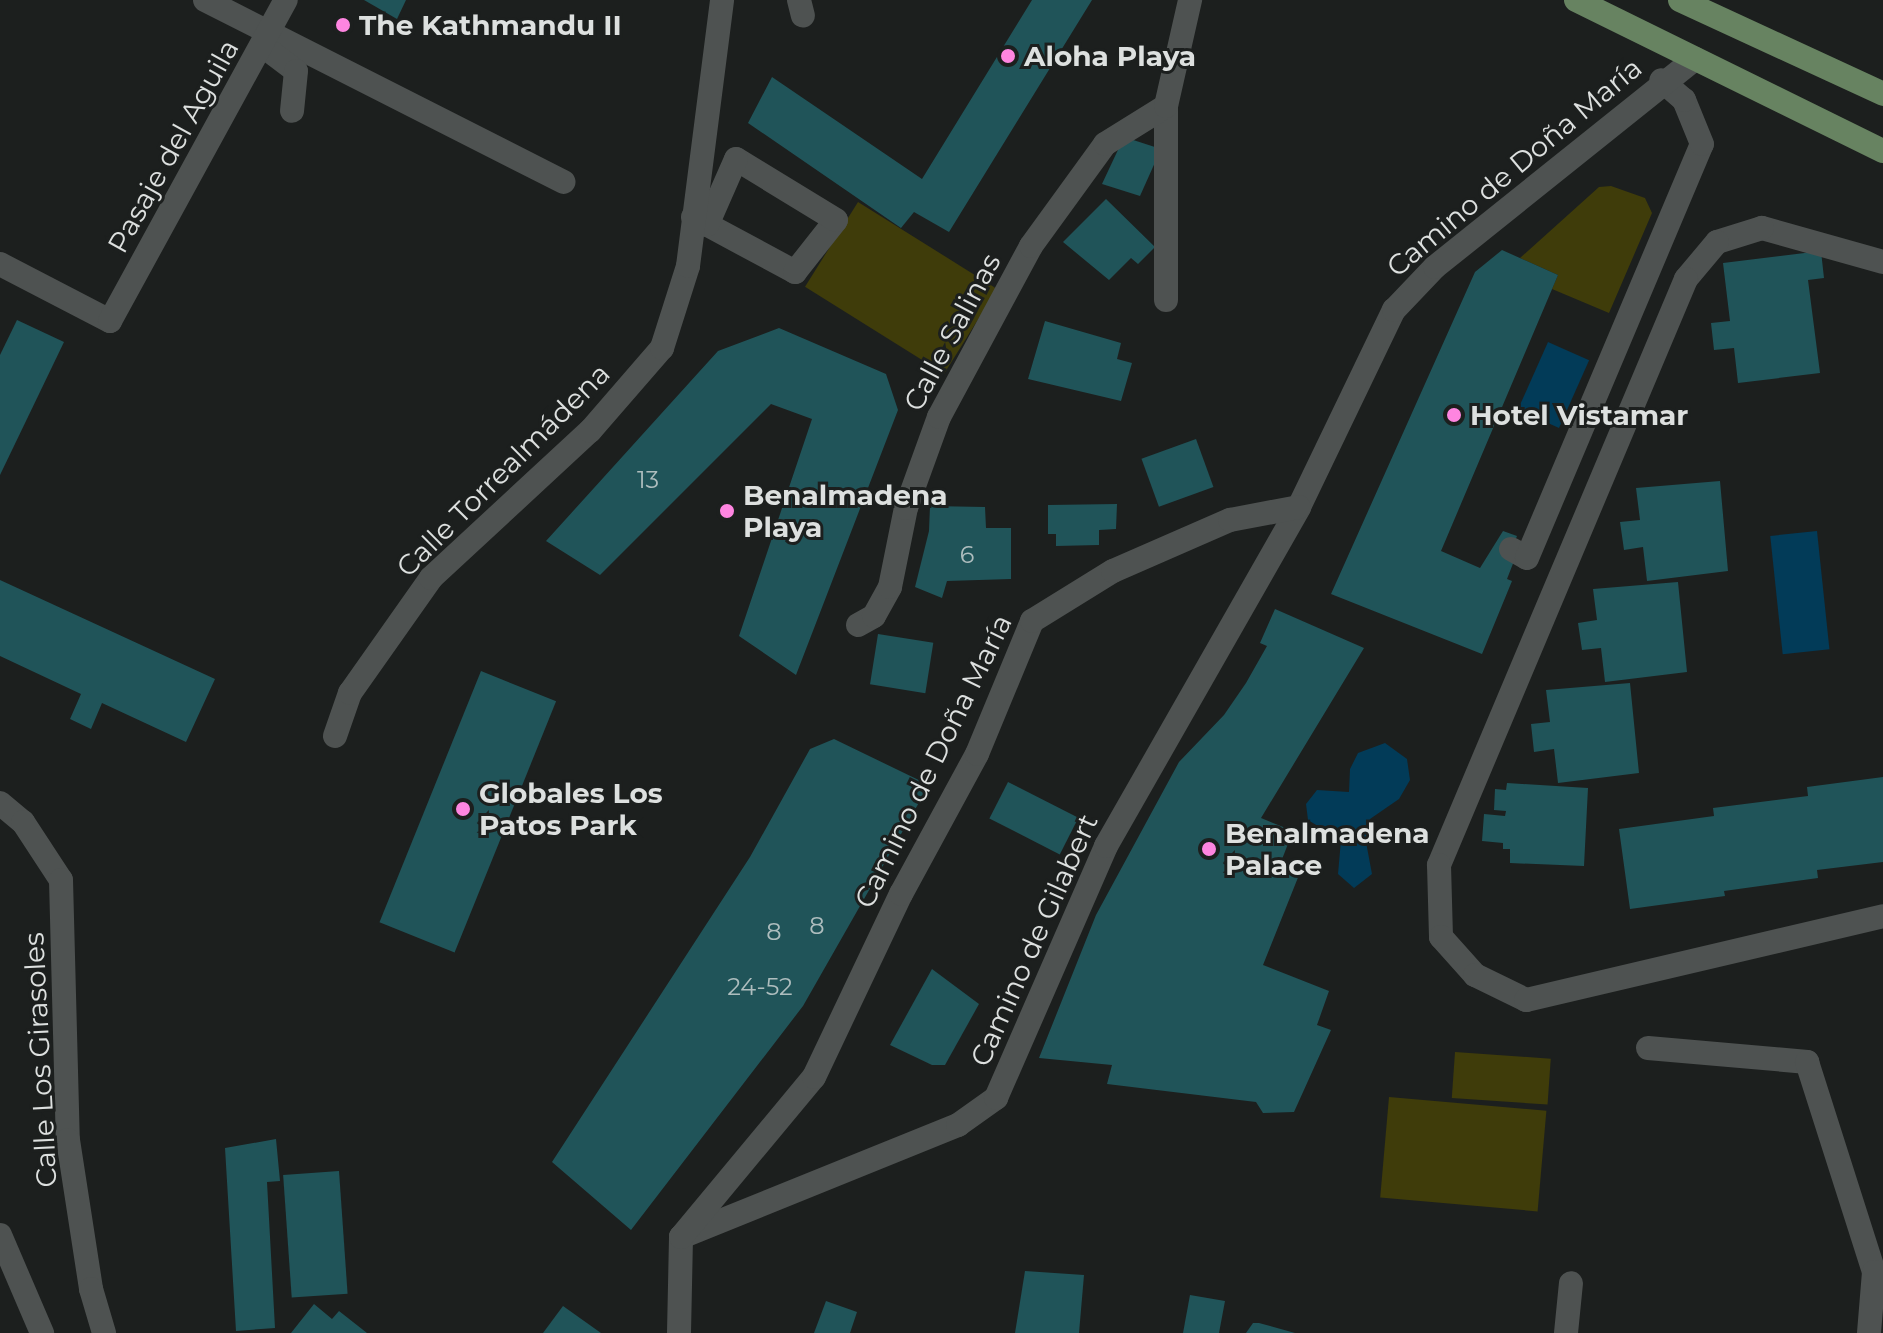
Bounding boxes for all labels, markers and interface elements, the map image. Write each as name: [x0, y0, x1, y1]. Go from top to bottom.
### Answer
place label: The Kathmandu II: [359, 8, 622, 42]
marker: The Kathmandu II: [334, 16, 352, 34]
street label: Pasaje del Aguila: [100, 34, 246, 258]
place label: Aloha Playa: [1024, 39, 1196, 73]
marker: Aloha Playa: [999, 47, 1017, 65]
street label: Camino de Doña María: [1380, 51, 1648, 283]
street label: Calle Salinas: [896, 248, 1008, 416]
street label: Calle Torrealmádena: [389, 356, 617, 584]
place label: Hotel Vistamar: [1470, 398, 1688, 432]
marker: Hotel Vistamar: [1445, 406, 1463, 424]
house number: 13: [637, 466, 659, 494]
place label: Benalmadena Playa: [743, 478, 948, 544]
marker: Benalmadena Playa: [718, 502, 736, 520]
house number: 6: [960, 541, 974, 569]
street label: Camino de Doña María: [847, 609, 1019, 913]
place label: Globales Los Patos Park: [479, 776, 663, 842]
marker: Globales Los Patos Park: [454, 800, 472, 818]
street label: Camino de Gilabert: [963, 809, 1105, 1071]
place label: Benalmadena Palace: [1225, 816, 1430, 882]
marker: Benalmadena Palace: [1200, 840, 1218, 858]
house number: 8: [809, 912, 825, 940]
house number: 8: [766, 918, 782, 946]
street label: Calle Los Girasoles: [17, 932, 63, 1188]
house number: 24-52: [727, 973, 793, 1001]

